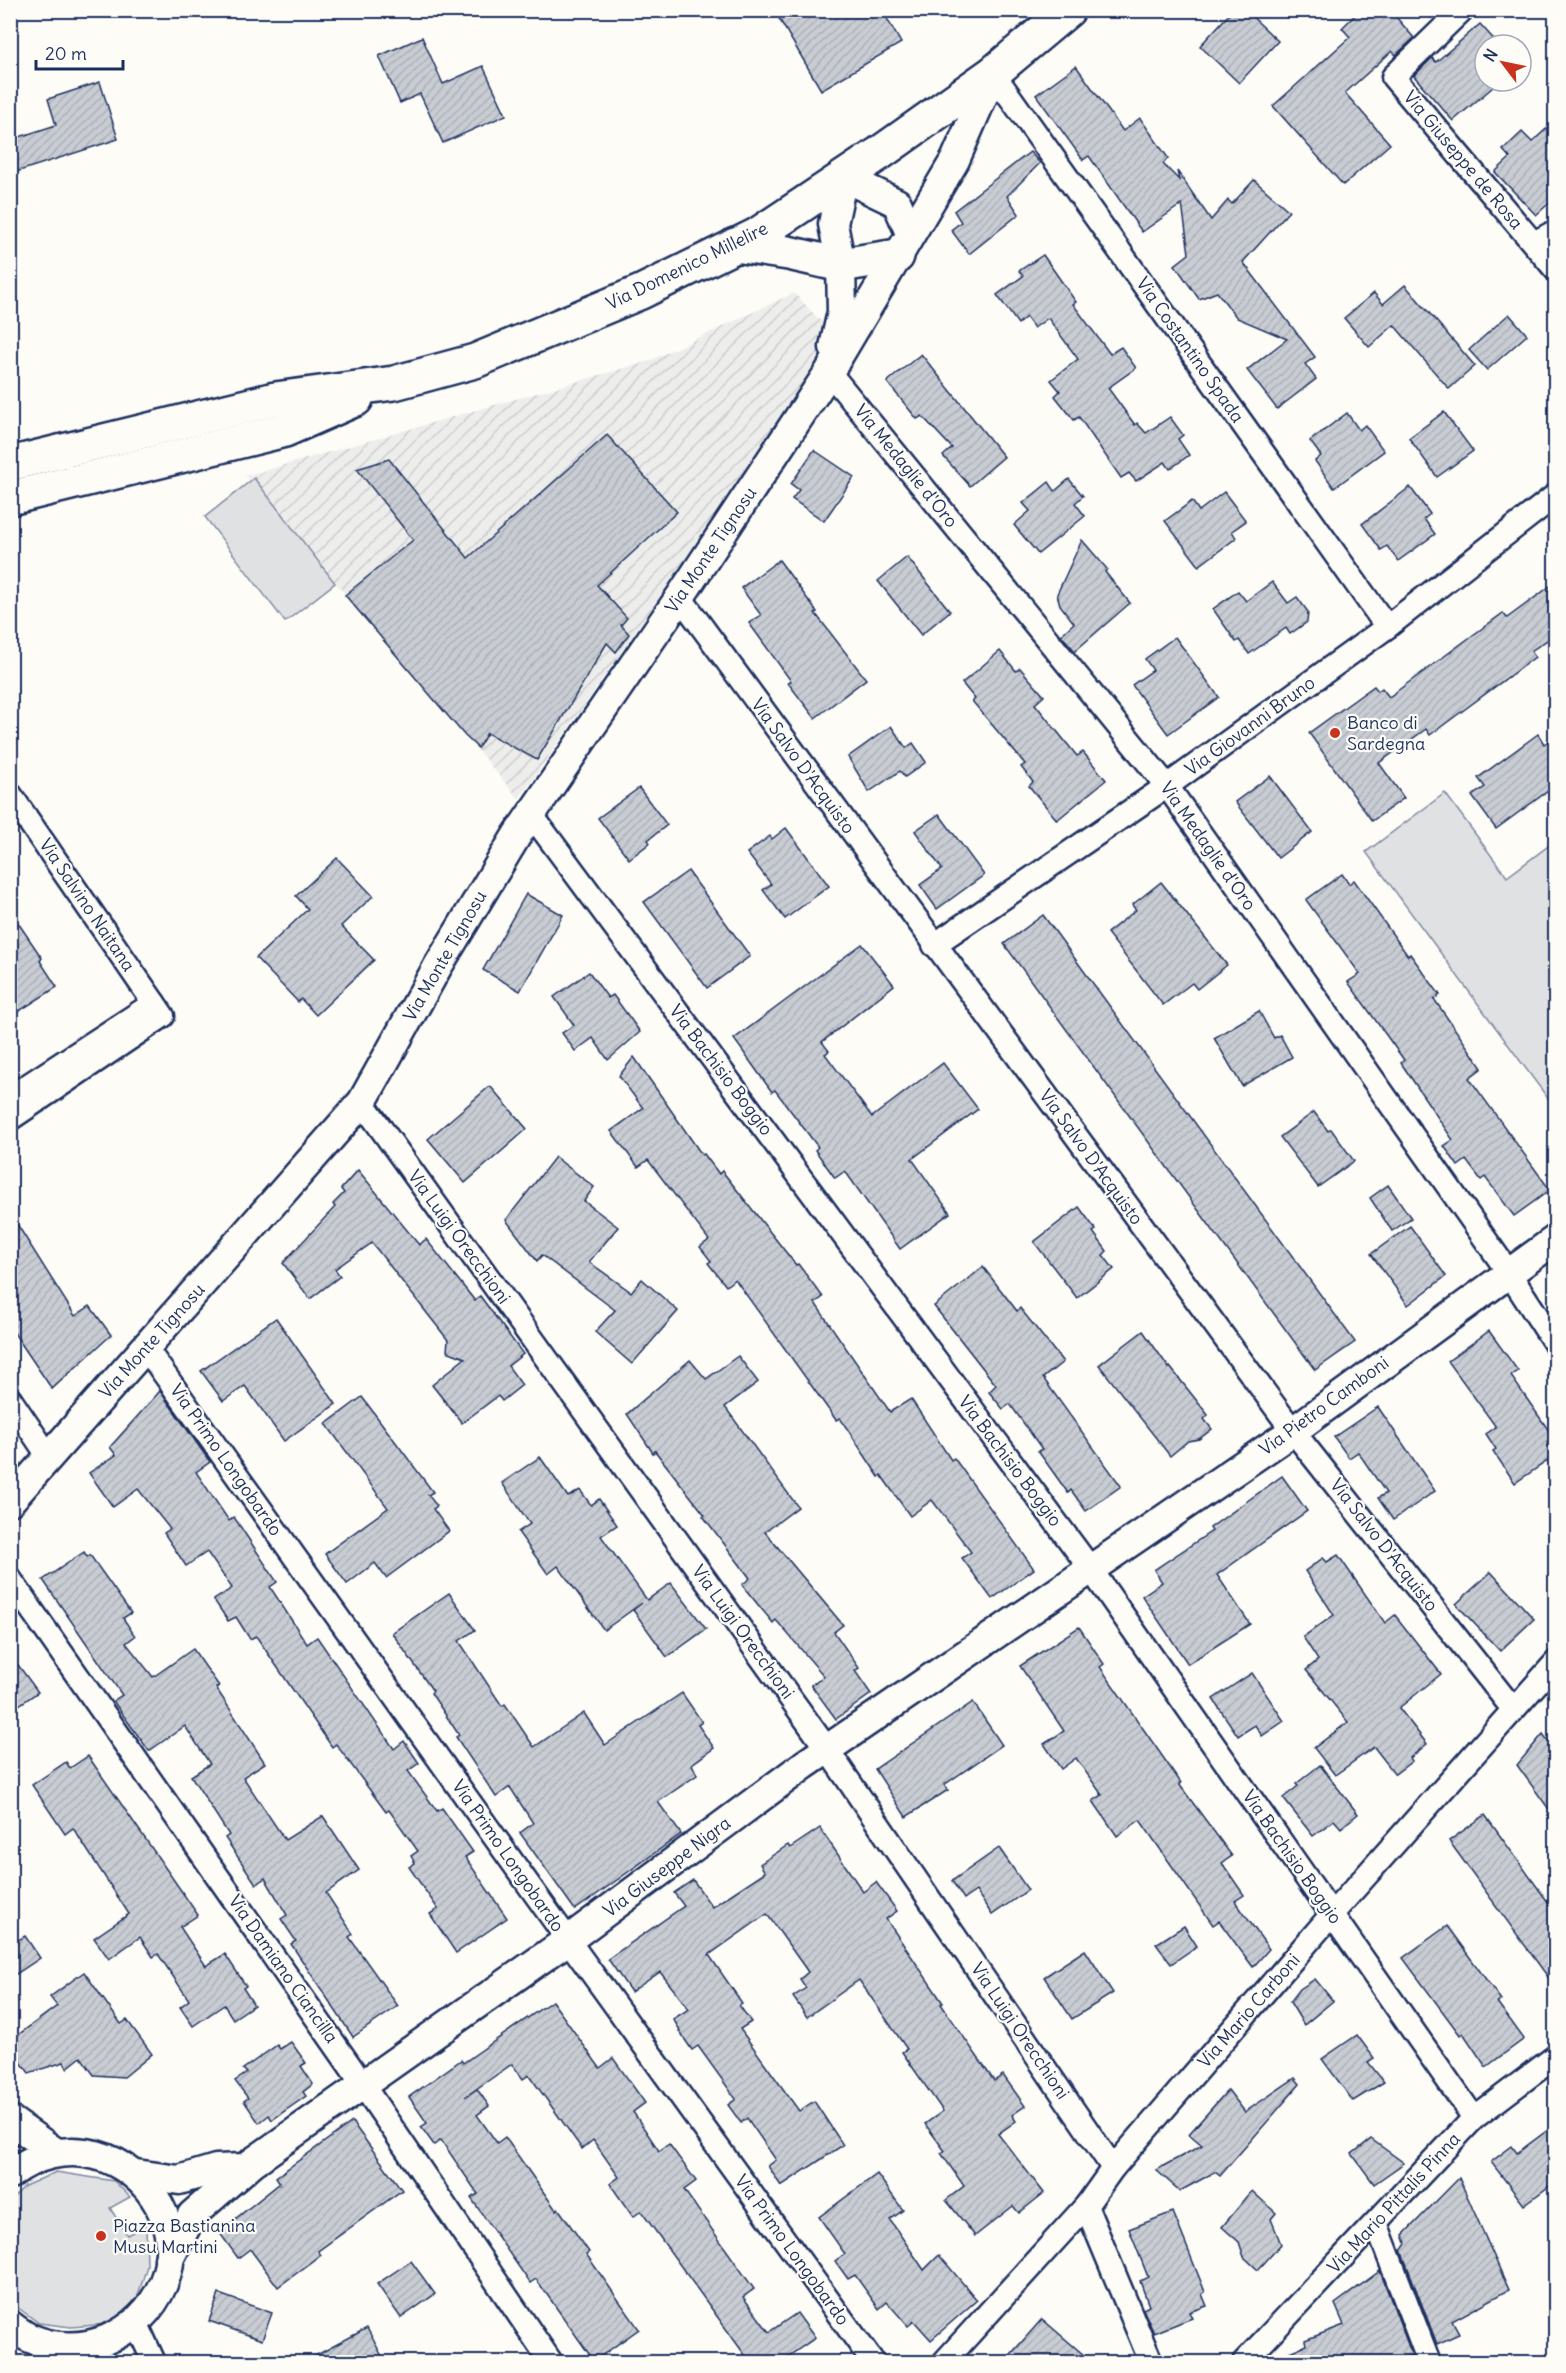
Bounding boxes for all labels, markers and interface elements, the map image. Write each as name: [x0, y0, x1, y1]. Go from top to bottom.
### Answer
scale bar: [36, 33, 123, 71]
north arrow: [1473, 33, 1533, 93]
text: 20 m: [45, 42, 87, 65]
text: N: [1479, 45, 1502, 65]
street label: Via Giuseppe de Rosa: [1399, 86, 1528, 234]
street label: Via Domenico Millelire: [602, 216, 771, 315]
street label: Via Costantino Spada: [1131, 272, 1249, 427]
street label: Via Medaglie d'Oro: [850, 399, 963, 532]
street label: Via Monte Tignosu: [660, 482, 761, 617]
street label: Via Giovanni Bruno: [1180, 671, 1319, 781]
street label: Via Salvo D'Acquisto: [746, 693, 860, 838]
place label: Banco di Sardegna: [1347, 711, 1425, 755]
marker: Banco di Sardegna: [1328, 726, 1342, 740]
street label: Via Medaglie d'Oro: [1155, 777, 1261, 915]
street label: Via Salvino Naitana: [34, 834, 140, 976]
street label: Via Monte Tignosu: [398, 886, 491, 1025]
street label: Via Bachisio Boggio: [665, 1000, 778, 1140]
street label: Via Salvo D'Acquisto: [1034, 1084, 1148, 1229]
street label: Via Luigi Orecchioni: [403, 1165, 516, 1308]
street label: Via Monte Tignosu: [94, 1278, 209, 1403]
street label: Via Pietro Camboni: [1255, 1351, 1393, 1460]
street label: Via Primo Longobardo: [165, 1379, 288, 1540]
street label: Via Bachisio Boggio: [954, 1391, 1067, 1531]
street label: Via Salvo D'Acquisto: [1325, 1474, 1443, 1616]
street label: Via Luigi Orecchioni: [687, 1560, 800, 1703]
street label: Via Primo Longobardo: [447, 1775, 570, 1936]
street label: Via Bachisio Boggio: [1238, 1785, 1347, 1928]
street label: Via Giuseppe Nigra: [598, 1811, 735, 1922]
street label: Via Damiano Ciancilla: [224, 1890, 343, 2047]
street label: Via Mario Carboni: [1193, 1949, 1305, 2073]
street label: Via Luigi Orecchioni: [966, 1958, 1075, 2103]
street label: Via Mario Pittalis Pinna: [1322, 2127, 1465, 2278]
street label: Via Primo Longobardo: [730, 2170, 855, 2330]
place label: Piazza Bastianina Musu Martini: [113, 2214, 256, 2258]
marker: Piazza Bastianina Musu Martini: [94, 2229, 108, 2243]

